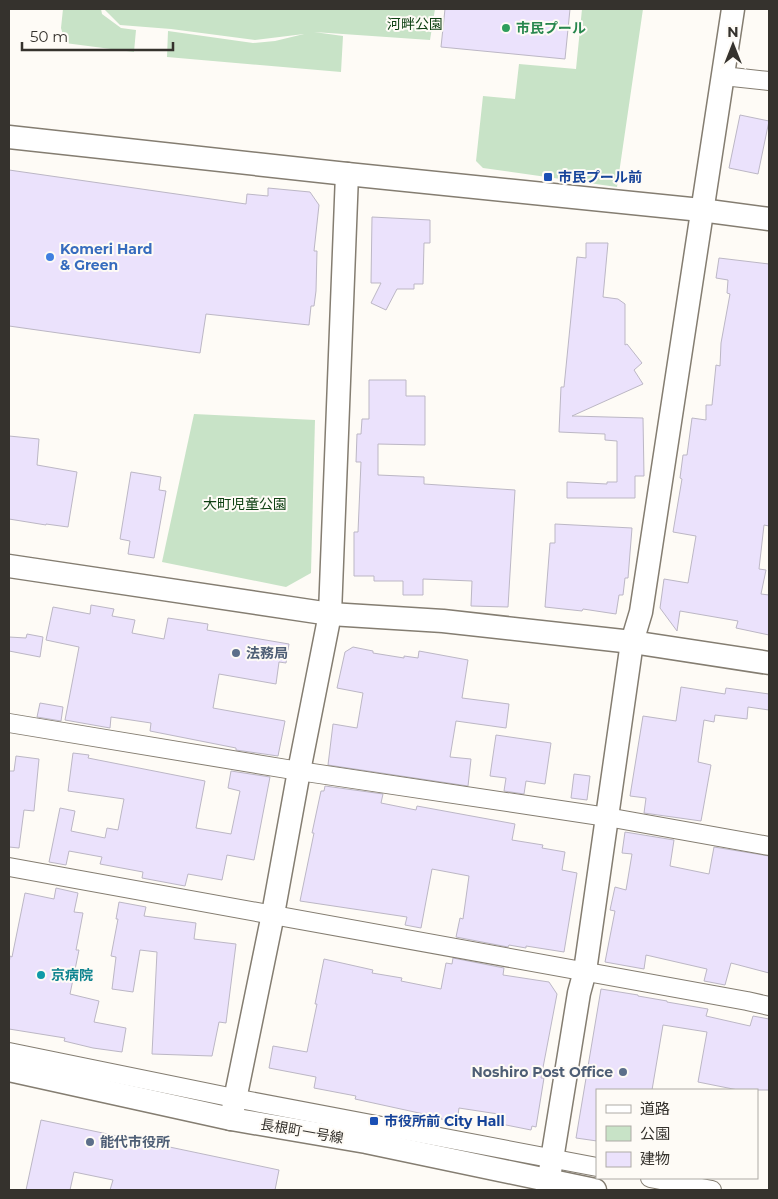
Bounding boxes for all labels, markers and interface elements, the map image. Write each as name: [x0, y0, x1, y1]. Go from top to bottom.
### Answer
park label: 河畔公園: [387, 15, 443, 33]
place label: 市民プール: [516, 19, 586, 37]
scale bar: [22, 20, 174, 52]
north arrow: [708, 20, 758, 70]
marker: 市民プール: [500, 22, 512, 34]
text: N: [727, 23, 739, 41]
text: 50 m: [30, 27, 68, 46]
place label: 市民プール前: [558, 168, 642, 186]
marker: 市民プール前: [542, 171, 554, 183]
place label: Komeri Hard & Green: [60, 240, 153, 274]
marker: Komeri Hard & Green: [44, 251, 56, 263]
park label: 大町児童公園: [203, 495, 287, 513]
place label: 法務局: [246, 644, 288, 662]
marker: 法務局: [230, 647, 242, 659]
place label: 京病院: [51, 966, 93, 984]
marker: 京病院: [35, 969, 47, 981]
place label: Noshiro Post Office: [471, 1063, 613, 1081]
marker: Noshiro Post Office: [617, 1066, 629, 1078]
legend: [596, 1089, 758, 1179]
text: 道路: [640, 1099, 670, 1118]
place label: 市役所前 City Hall: [384, 1112, 505, 1130]
street label: 長根町一号線: [259, 1115, 345, 1147]
marker: 市役所前 City Hall: [368, 1115, 380, 1127]
text: 公園: [640, 1124, 670, 1143]
place label: 能代市役所: [100, 1133, 170, 1151]
marker: 能代市役所: [84, 1136, 96, 1148]
text: 建物: [640, 1149, 670, 1168]

